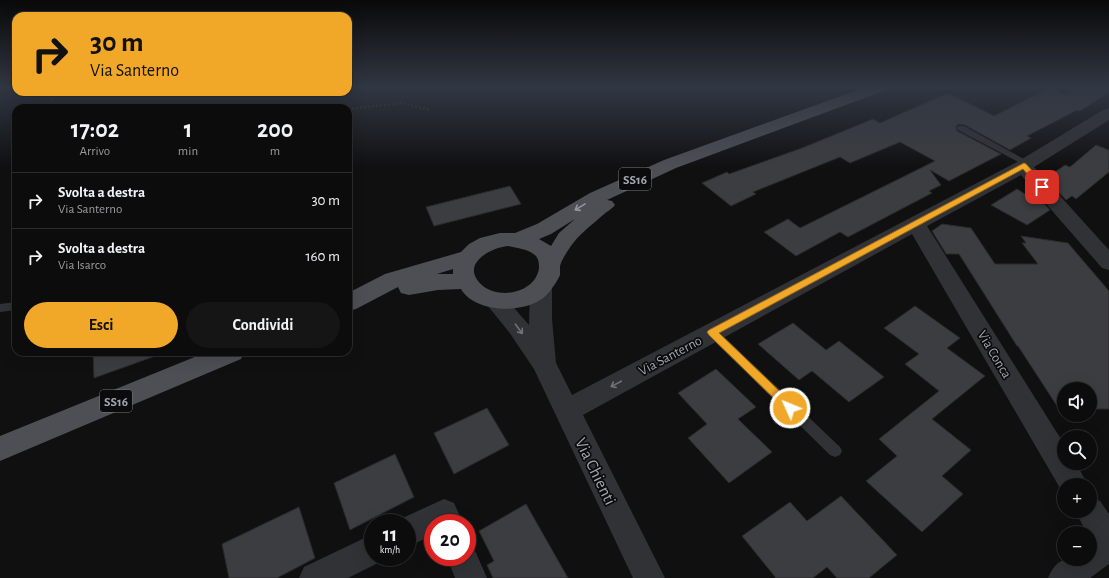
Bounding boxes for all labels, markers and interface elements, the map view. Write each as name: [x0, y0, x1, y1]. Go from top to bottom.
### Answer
icon: right: [24, 28, 76, 80]
text: 30 m: [90, 29, 143, 57]
text: Via Santerno: [90, 62, 179, 80]
text: 17:02: [71, 118, 119, 142]
text: 1: [184, 118, 192, 142]
text: 200: [257, 118, 293, 142]
text: Arrivo: [80, 145, 110, 158]
text: min: [178, 145, 198, 158]
text: m: [270, 145, 280, 158]
road number: SS16: [619, 168, 651, 190]
pin: [1025, 170, 1059, 204]
icon: arrive: [1031, 176, 1053, 198]
text: Svolta a destra: [58, 185, 145, 200]
icon: right: [24, 190, 46, 212]
text: 30 m: [311, 193, 340, 208]
text: Via Santerno: [58, 203, 122, 216]
one-way arrow: [574, 203, 586, 211]
text: Svolta a destra: [58, 241, 145, 256]
icon: right: [24, 246, 46, 268]
text: 160 m: [305, 249, 340, 264]
text: Via Isarco: [58, 259, 106, 272]
button: Esci: [24, 302, 178, 348]
button: Condividi: [186, 302, 340, 348]
one-way arrow: [515, 324, 524, 335]
street label: Via Conca: [975, 328, 1014, 381]
street label: Via Santerno: [637, 333, 704, 378]
one-way arrow: [610, 380, 622, 388]
map controls: [1057, 382, 1097, 566]
button: sound: [1057, 382, 1097, 422]
position arrow: [769, 387, 811, 429]
road number: SS16: [100, 390, 132, 412]
button: search: [1057, 430, 1097, 470]
street label: Via Chienti: [572, 435, 619, 507]
button: +: [1057, 478, 1097, 518]
speed limit sign: 20: [424, 514, 476, 566]
text: 11: [383, 525, 397, 545]
button: −: [1057, 526, 1097, 566]
text: km/h: [380, 545, 400, 555]

